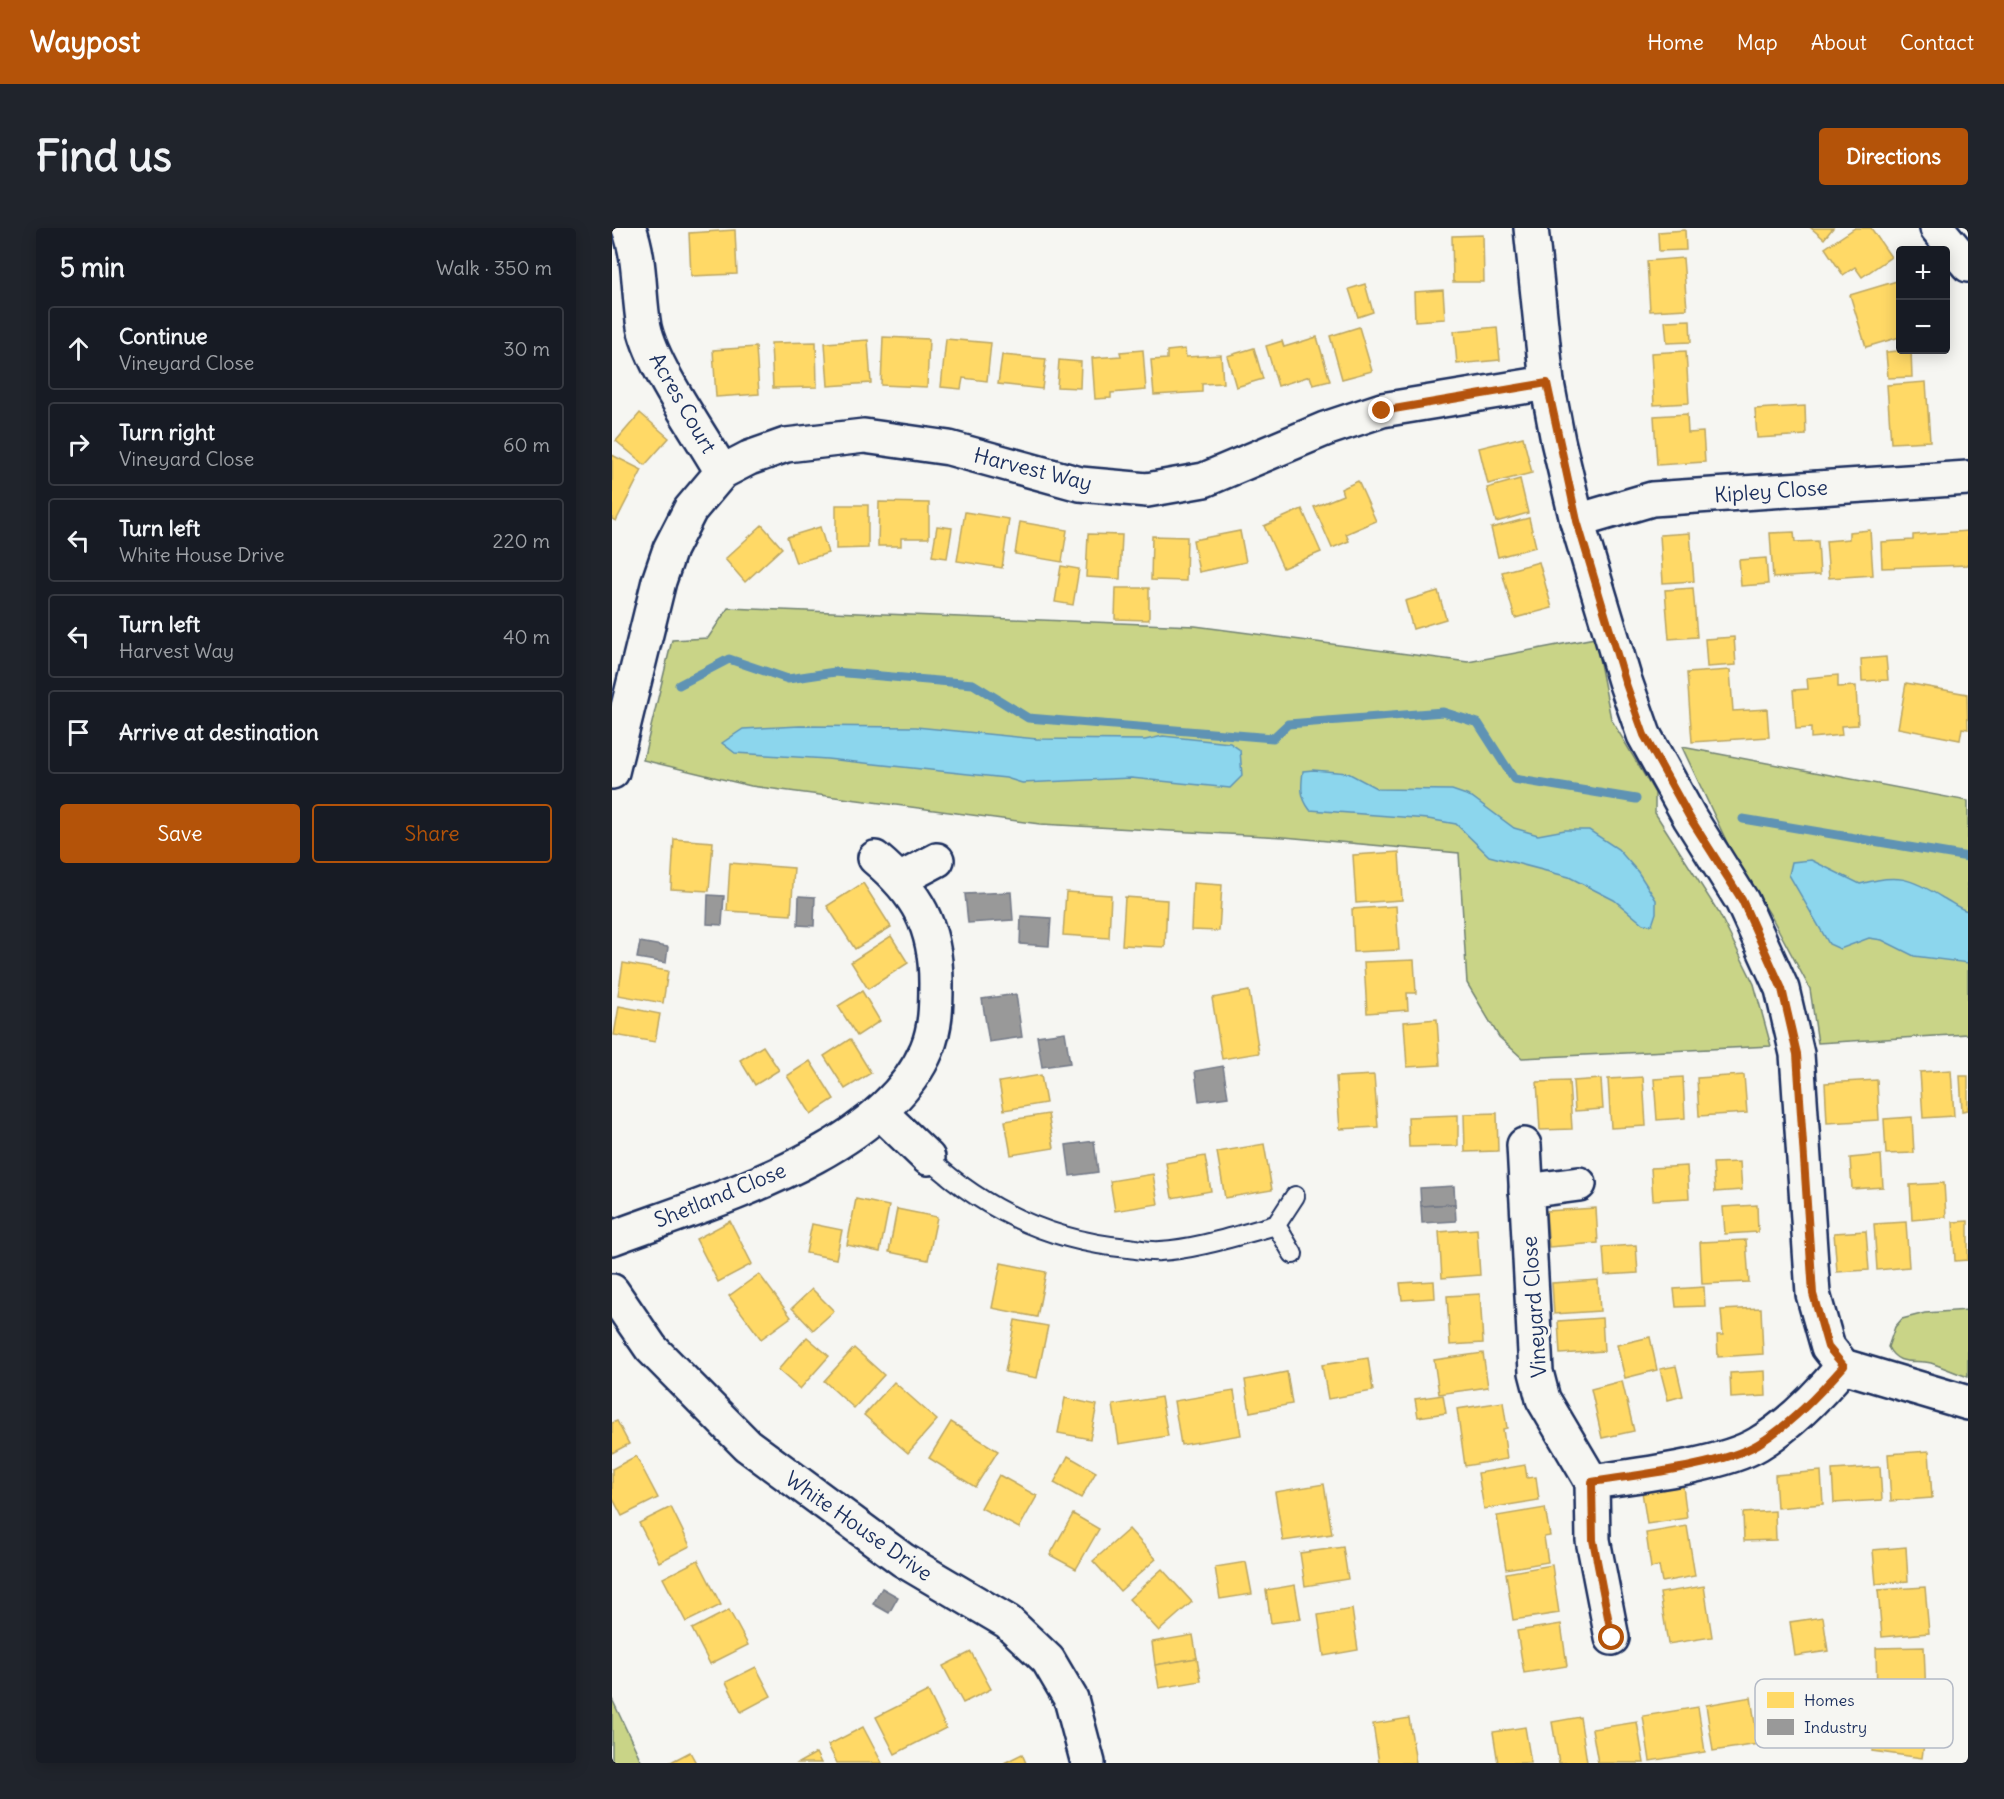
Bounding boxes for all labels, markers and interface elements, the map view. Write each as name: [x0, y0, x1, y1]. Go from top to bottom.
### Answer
text: Waypost: [30, 24, 140, 60]
text: Home: [1647, 29, 1704, 56]
text: Map: [1737, 29, 1778, 56]
text: About: [1811, 29, 1867, 56]
text: Contact: [1900, 29, 1974, 56]
button: Directions: [1819, 128, 1968, 185]
text: Find us: [36, 130, 172, 182]
map controls: [1896, 246, 1950, 354]
button: +: [1896, 246, 1950, 300]
text: 5 min: [60, 251, 125, 284]
text: Walk · 350 m: [436, 255, 552, 280]
button: −: [1896, 300, 1950, 354]
text: Continue: [119, 322, 208, 350]
icon: ahead: [62, 332, 95, 365]
text: 30 m: [503, 336, 550, 361]
street label: Acres Court: [643, 348, 723, 458]
text: Vineyard Close: [119, 350, 254, 375]
route end: [1368, 397, 1394, 423]
text: Turn right: [119, 418, 215, 446]
icon: right: [62, 428, 95, 461]
text: 60 m: [503, 432, 550, 457]
street label: Harvest Way: [971, 441, 1095, 497]
text: Vineyard Close: [119, 446, 254, 471]
street label: Kipley Close: [1713, 474, 1829, 508]
text: Turn left: [119, 514, 200, 542]
icon: left: [62, 524, 95, 557]
text: 220 m: [493, 528, 550, 553]
text: White House Drive: [119, 542, 284, 567]
text: Turn left: [119, 610, 200, 638]
icon: left: [62, 620, 95, 653]
text: 40 m: [503, 624, 550, 649]
text: Harvest Way: [119, 638, 234, 663]
icon: arrive: [62, 716, 95, 749]
text: Arrive at destination: [119, 718, 319, 746]
button: Save: [60, 804, 300, 863]
button: Share: [312, 804, 552, 863]
street label: Shetland Close: [650, 1156, 790, 1234]
street label: Vineyard Close: [1516, 1235, 1552, 1379]
street label: White House Drive: [780, 1465, 938, 1587]
route start: [1598, 1624, 1624, 1650]
legend: [1755, 1679, 1953, 1748]
text: Homes: [1804, 1690, 1854, 1710]
text: Industry: [1804, 1717, 1867, 1737]

